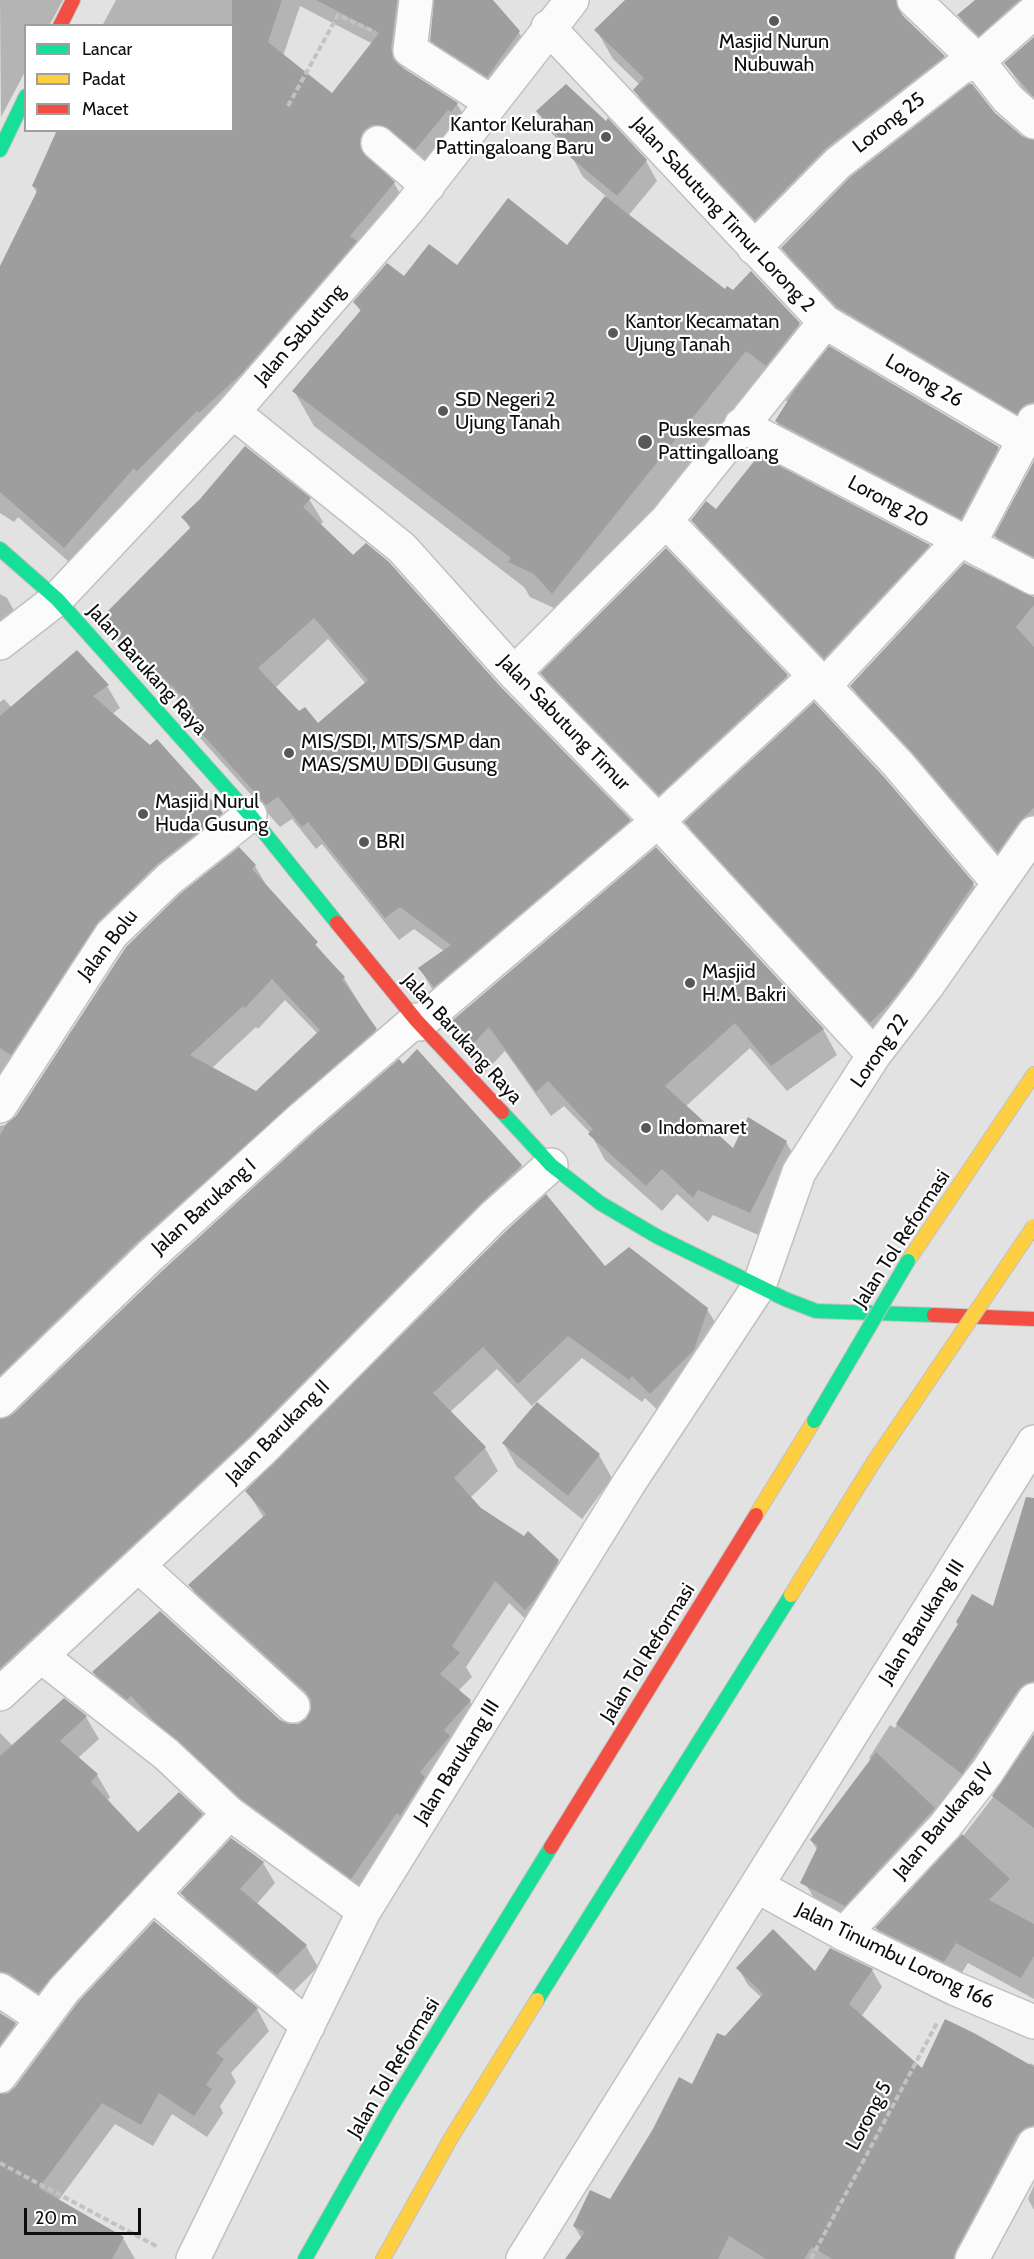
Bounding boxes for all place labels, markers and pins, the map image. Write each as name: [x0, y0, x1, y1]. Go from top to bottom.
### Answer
marker: Masjid Nurun Nubuwah: [767, 14, 781, 28]
place label: Masjid Nurun Nubuwah: [719, 30, 829, 77]
place label: Kantor Kelurahan Pattingaloang Baru: [436, 113, 594, 160]
marker: Kantor Kelurahan Pattingaloang Baru: [599, 130, 613, 144]
place label: Kantor Kecamatan Ujung Tanah: [625, 310, 779, 357]
marker: Kantor Kecamatan Ujung Tanah: [606, 326, 620, 340]
place label: SD Negeri 2 Ujung Tanah: [455, 388, 560, 435]
marker: SD Negeri 2 Ujung Tanah: [436, 404, 450, 418]
place label: Puskesmas Pattingalloang: [658, 418, 778, 465]
marker: Puskesmas Pattingalloang: [636, 433, 654, 451]
place label: MIS/SDI, MTS/SMP dan MAS/SMU DDI Gusung: [301, 730, 501, 777]
marker: MIS/SDI, MTS/SMP dan MAS/SMU DDI Gusung: [282, 746, 296, 760]
place label: Masjid Nurul Huda Gusung: [155, 790, 268, 837]
marker: Masjid Nurul Huda Gusung: [136, 807, 150, 821]
place label: BRI: [376, 830, 405, 854]
marker: BRI: [357, 835, 371, 849]
place label: Masjid H.M. Bakri: [702, 960, 786, 1007]
marker: Masjid H.M. Bakri: [683, 976, 697, 990]
place label: Indomaret: [658, 1116, 746, 1140]
marker: Indomaret: [639, 1121, 653, 1135]

